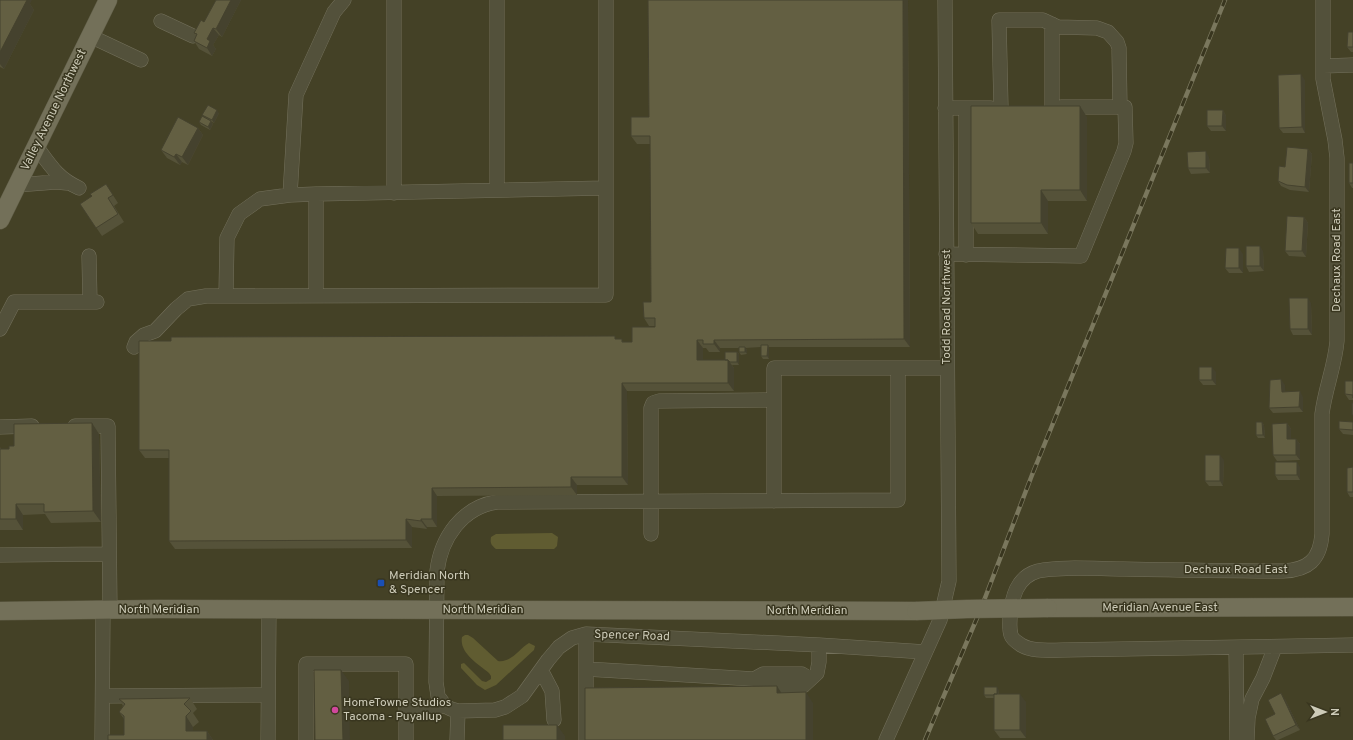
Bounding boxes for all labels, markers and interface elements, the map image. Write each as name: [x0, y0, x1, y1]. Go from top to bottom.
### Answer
street label: Valley Avenue Northwest: [18, 47, 90, 173]
street label: Dechaux Road East: [1329, 208, 1345, 312]
street label: Todd Road Northwest: [939, 249, 955, 365]
street label: Dechaux Road East: [1184, 562, 1288, 578]
place label: Meridian North & Spencer: [389, 568, 470, 598]
marker: Meridian North & Spencer: [376, 578, 386, 588]
street label: Meridian Avenue East: [1102, 600, 1218, 616]
street label: North Meridian: [119, 602, 199, 618]
street label: North Meridian: [443, 602, 523, 618]
street label: North Meridian: [767, 603, 847, 619]
street label: Spencer Road: [594, 627, 670, 645]
north arrow: [1305, 692, 1345, 732]
place label: HomeTowne Studios Tacoma - Puyallup: [343, 695, 451, 725]
marker: HomeTowne Studios Tacoma - Puyallup: [330, 705, 340, 715]
text: N: [1327, 708, 1341, 716]

